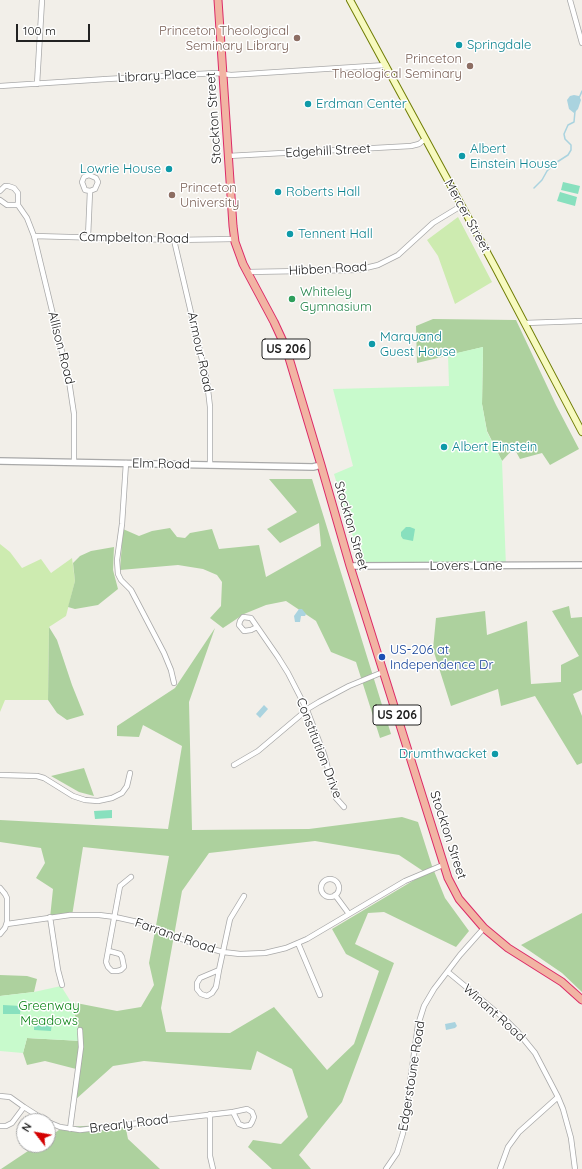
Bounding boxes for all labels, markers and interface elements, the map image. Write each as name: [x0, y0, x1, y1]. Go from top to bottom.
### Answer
scale bar: [18, 16, 92, 42]
text: 100 m: [23, 23, 56, 38]
place label: Princeton Theological Seminary Library: [159, 23, 289, 54]
marker: Princeton Theological Seminary Library: [292, 33, 302, 43]
place label: Springdale: [467, 37, 531, 53]
marker: Springdale: [454, 40, 464, 50]
place label: Princeton Theological Seminary: [332, 51, 462, 82]
marker: Princeton Theological Seminary: [465, 61, 475, 71]
street label: Library Place: [117, 66, 197, 86]
street label: Stockton Street: [203, 72, 225, 164]
place label: Erdman Center: [316, 96, 407, 112]
marker: Erdman Center: [303, 99, 313, 109]
street label: Edgehill Street: [285, 141, 371, 161]
place label: Albert Einstein House: [470, 141, 557, 172]
marker: Albert Einstein House: [457, 151, 467, 161]
place label: Lowrie House: [80, 161, 161, 177]
marker: Lowrie House: [164, 164, 174, 174]
street label: Mercer Street: [441, 177, 493, 255]
place label: Princeton University: [180, 180, 239, 211]
place label: Roberts Hall: [286, 184, 360, 200]
marker: Roberts Hall: [273, 187, 283, 197]
marker: Princeton University: [167, 190, 177, 200]
place label: Tennent Hall: [298, 226, 373, 242]
street label: Campbelton Road: [79, 229, 189, 247]
marker: Tennent Hall: [285, 229, 295, 239]
street label: Hibben Road: [288, 259, 368, 279]
place label: Whiteley Gymnasium: [300, 284, 372, 315]
marker: Whiteley Gymnasium: [287, 294, 297, 304]
street label: Allison Road: [44, 310, 78, 386]
street label: Armour Road: [184, 311, 216, 393]
place label: Marquand Guest House: [380, 329, 456, 360]
road number: US 206: [262, 339, 310, 359]
marker: Marquand Guest House: [367, 339, 377, 349]
place label: Albert Einstein: [452, 439, 537, 455]
marker: Albert Einstein: [439, 442, 449, 452]
street label: Elm Road: [132, 456, 190, 472]
street label: Stockton Street: [331, 480, 371, 572]
street label: Lovers Lane: [429, 558, 503, 574]
place label: US-206 at Independence Dr: [390, 642, 493, 673]
marker: US-206 at Independence Dr: [377, 652, 387, 662]
street label: Constitution Drive: [293, 696, 345, 800]
road number: US 206: [373, 705, 421, 725]
place label: Drumthwacket: [399, 746, 487, 762]
marker: Drumthwacket: [490, 749, 500, 759]
street label: Stockton Street: [426, 789, 470, 881]
street label: Farrand Road: [133, 915, 217, 957]
street label: Winant Road: [460, 981, 528, 1045]
park label: Greenway Meadows: [18, 998, 80, 1029]
street label: Edgerstoune Road: [396, 1020, 428, 1132]
street label: Brearly Road: [89, 1111, 169, 1137]
north arrow: [16, 1113, 56, 1153]
text: N: [18, 1120, 35, 1134]

